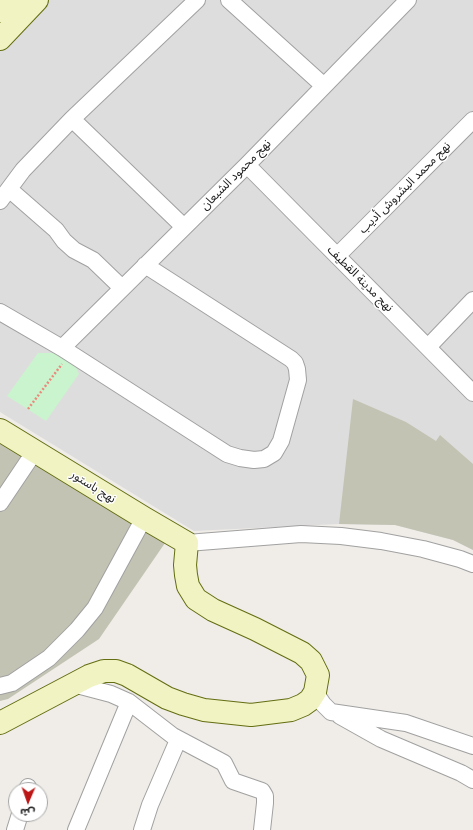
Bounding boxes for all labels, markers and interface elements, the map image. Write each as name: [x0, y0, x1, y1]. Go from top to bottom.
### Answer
street label: نهج محمود الشبعان: [198, 137, 274, 213]
street label: نهج محمد البشروش أديب: [356, 139, 454, 237]
street label: نهج مدينة القطيف: [324, 243, 396, 315]
street label: نهج باستور: [68, 467, 118, 507]
north arrow: [8, 782, 48, 822]
text: ش: [20, 806, 35, 820]

